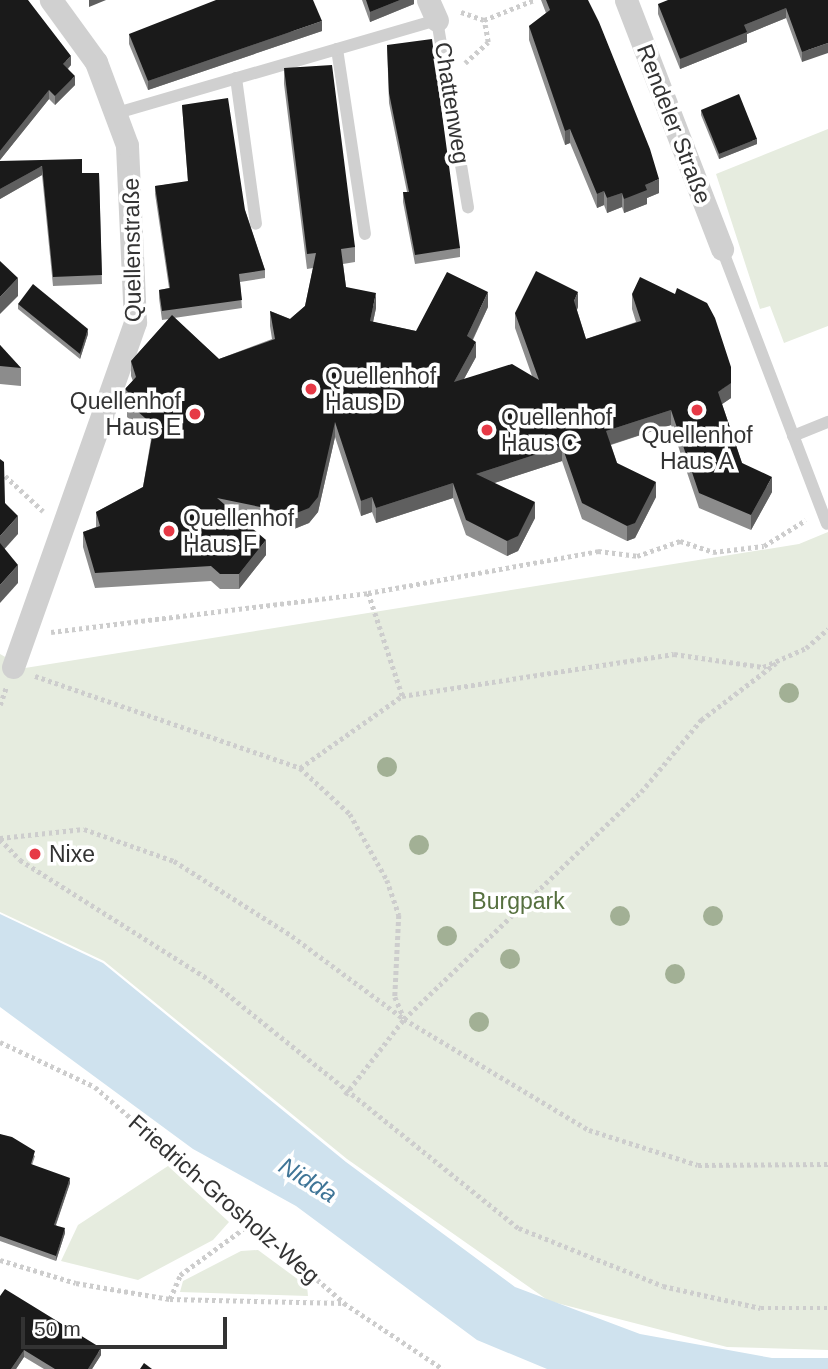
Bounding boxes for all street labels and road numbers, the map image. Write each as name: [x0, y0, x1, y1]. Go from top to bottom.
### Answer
street label: Chattenweg: [429, 40, 475, 166]
street label: Rendeler Straße: [631, 40, 717, 208]
street label: Quellenstraße: [117, 178, 147, 322]
street label: Friedrich-Grosholz-Weg: [123, 1109, 325, 1289]

